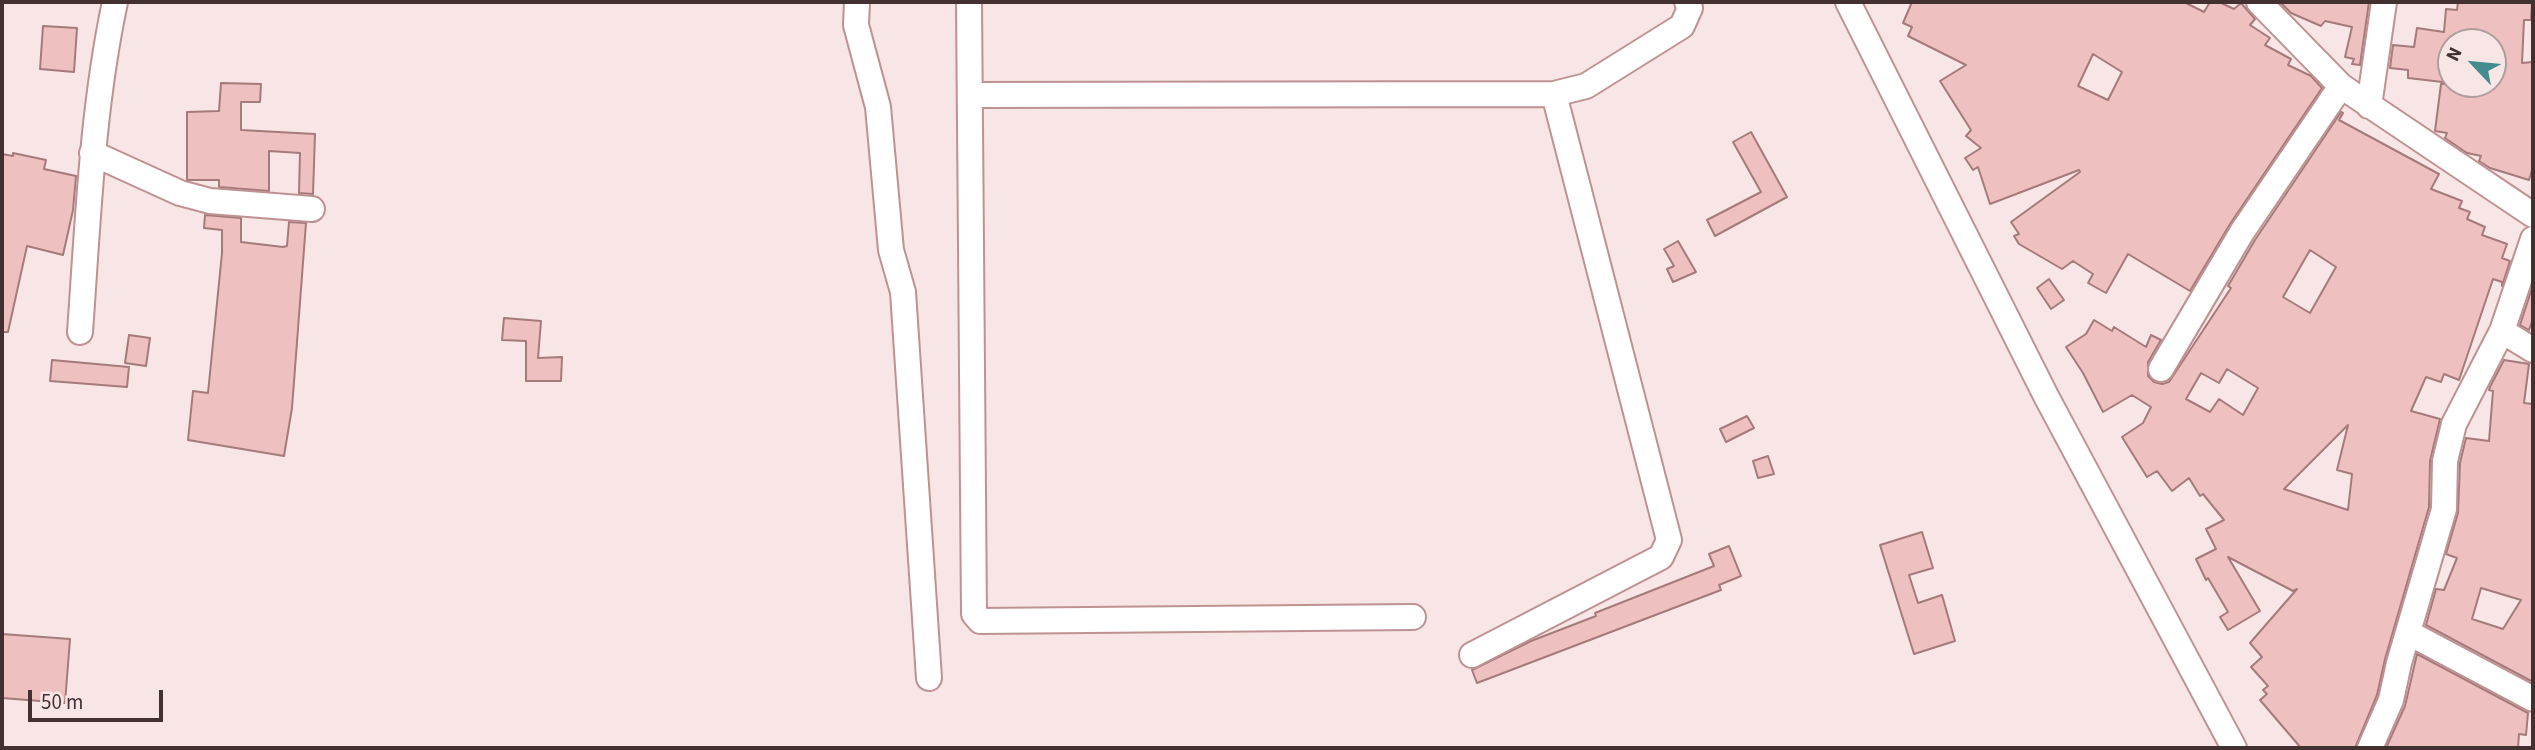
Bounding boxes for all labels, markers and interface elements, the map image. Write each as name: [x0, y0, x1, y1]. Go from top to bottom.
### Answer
north arrow: [2437, 28, 2507, 98]
text: N: [2440, 43, 2469, 66]
scale bar: [32, 676, 166, 720]
text: 50 m: [41, 687, 83, 717]

